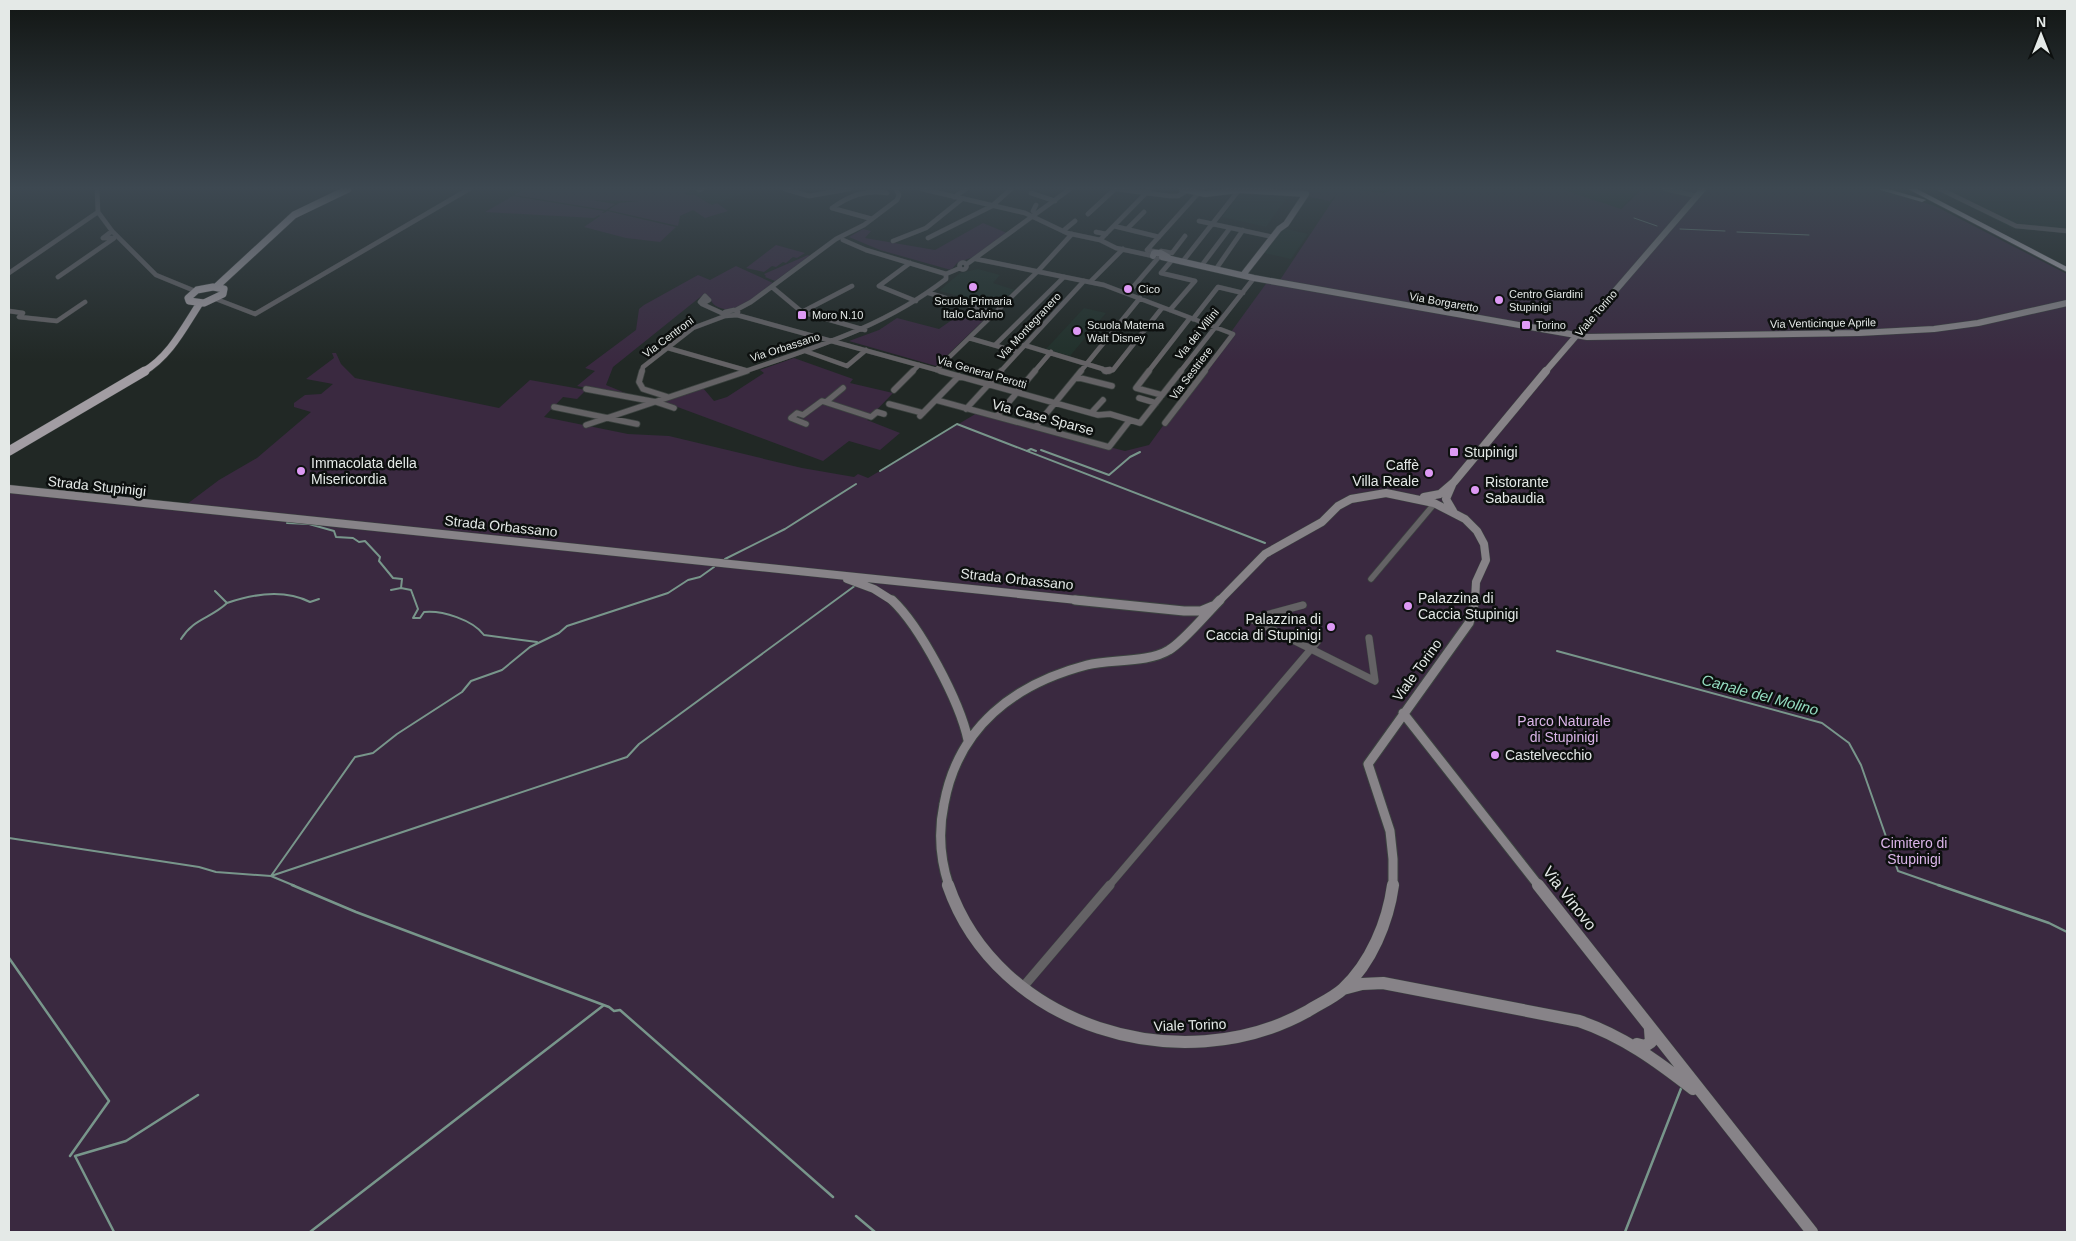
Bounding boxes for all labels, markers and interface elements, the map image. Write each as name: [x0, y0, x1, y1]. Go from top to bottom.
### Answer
north arrow: [2016, 10, 2066, 60]
text: N: [2036, 14, 2046, 30]
marker: Scuola Primaria Italo Calvino: [967, 281, 979, 293]
marker: Cico: [1122, 283, 1134, 295]
place label: Cico: [1138, 283, 1160, 295]
place label: Centro Giardini Stupinigi: [1509, 288, 1583, 313]
street label: Viale Torino: [1573, 288, 1619, 338]
street label: Via Montegranero: [995, 290, 1063, 362]
street label: Via Borgaretto: [1408, 290, 1480, 314]
marker: Centro Giardini Stupinigi: [1493, 294, 1505, 306]
place label: Scuola Primaria Italo Calvino: [934, 295, 1013, 320]
street label: Via dei Villini: [1173, 306, 1221, 362]
marker: Moro N.10: [796, 309, 808, 321]
place label: Moro N.10: [812, 309, 863, 321]
street label: Via Centroni: [640, 314, 696, 360]
street label: Via Venticinque Aprile: [1770, 316, 1876, 330]
place label: Scuola Materna Walt Disney: [1087, 319, 1165, 344]
marker: Torino: [1520, 319, 1532, 331]
place label: Torino: [1536, 319, 1566, 331]
marker: Scuola Materna Walt Disney: [1071, 325, 1083, 337]
street label: Via Orbassano: [749, 330, 821, 364]
street label: Via Sestriere: [1167, 344, 1215, 402]
street label: Via General Perotti: [936, 353, 1028, 391]
street label: Via Case Sparse: [990, 396, 1096, 438]
place label: Stupinigi: [1464, 444, 1518, 460]
marker: Stupinigi: [1448, 446, 1460, 458]
place label: Immacolata della Misericordia: [311, 455, 417, 487]
place label: Caffè Villa Reale: [1352, 457, 1419, 489]
marker: Immacolata della Misericordia: [295, 465, 307, 477]
marker: Caffè Villa Reale: [1423, 467, 1435, 479]
street label: Strada Stupinigi: [47, 473, 147, 499]
place label: Ristorante Sabaudia: [1485, 474, 1549, 506]
marker: Ristorante Sabaudia: [1469, 484, 1481, 496]
street label: Strada Orbassano: [444, 512, 559, 540]
street label: Strada Orbassano: [960, 565, 1075, 593]
place label: Palazzina di Caccia Stupinigi: [1418, 590, 1518, 622]
marker: Palazzina di Caccia Stupinigi: [1402, 600, 1414, 612]
place label: Palazzina di Caccia di Stupinigi: [1206, 611, 1321, 643]
marker: Palazzina di Caccia di Stupinigi: [1325, 621, 1337, 633]
street label: Viale Torino: [1389, 636, 1445, 704]
water label: Canale del Molino: [1700, 671, 1820, 718]
park label: Parco Naturale di Stupinigi: [1517, 713, 1611, 745]
place label: Castelvecchio: [1505, 747, 1592, 763]
marker: Castelvecchio: [1489, 749, 1501, 761]
park label: Cimitero di Stupinigi: [1881, 835, 1947, 867]
street label: Via Vinovo: [1540, 863, 1600, 934]
street label: Viale Torino: [1153, 1016, 1227, 1034]

